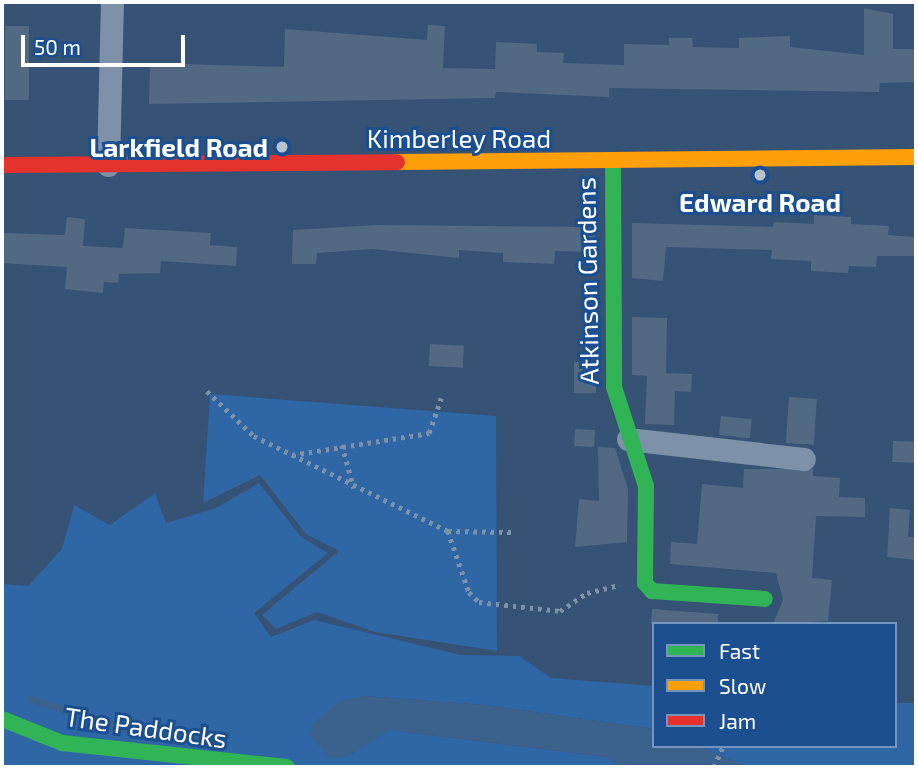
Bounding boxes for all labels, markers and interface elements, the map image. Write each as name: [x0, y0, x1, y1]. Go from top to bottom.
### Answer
scale bar: [24, 21, 189, 65]
text: 50 m: [34, 34, 81, 59]
street label: Kimberley Road: [367, 122, 551, 154]
place label: Larkfield Road: [90, 131, 268, 163]
marker: Larkfield Road: [274, 139, 290, 155]
marker: Edward Road: [752, 167, 768, 183]
street label: Atkinson Gardens: [570, 177, 604, 385]
place label: Edward Road: [679, 186, 841, 218]
legend: [652, 622, 897, 748]
text: Fast: [719, 638, 760, 663]
text: Slow: [719, 673, 766, 698]
street label: The Paddocks: [63, 700, 229, 754]
text: Jam: [719, 708, 756, 733]

